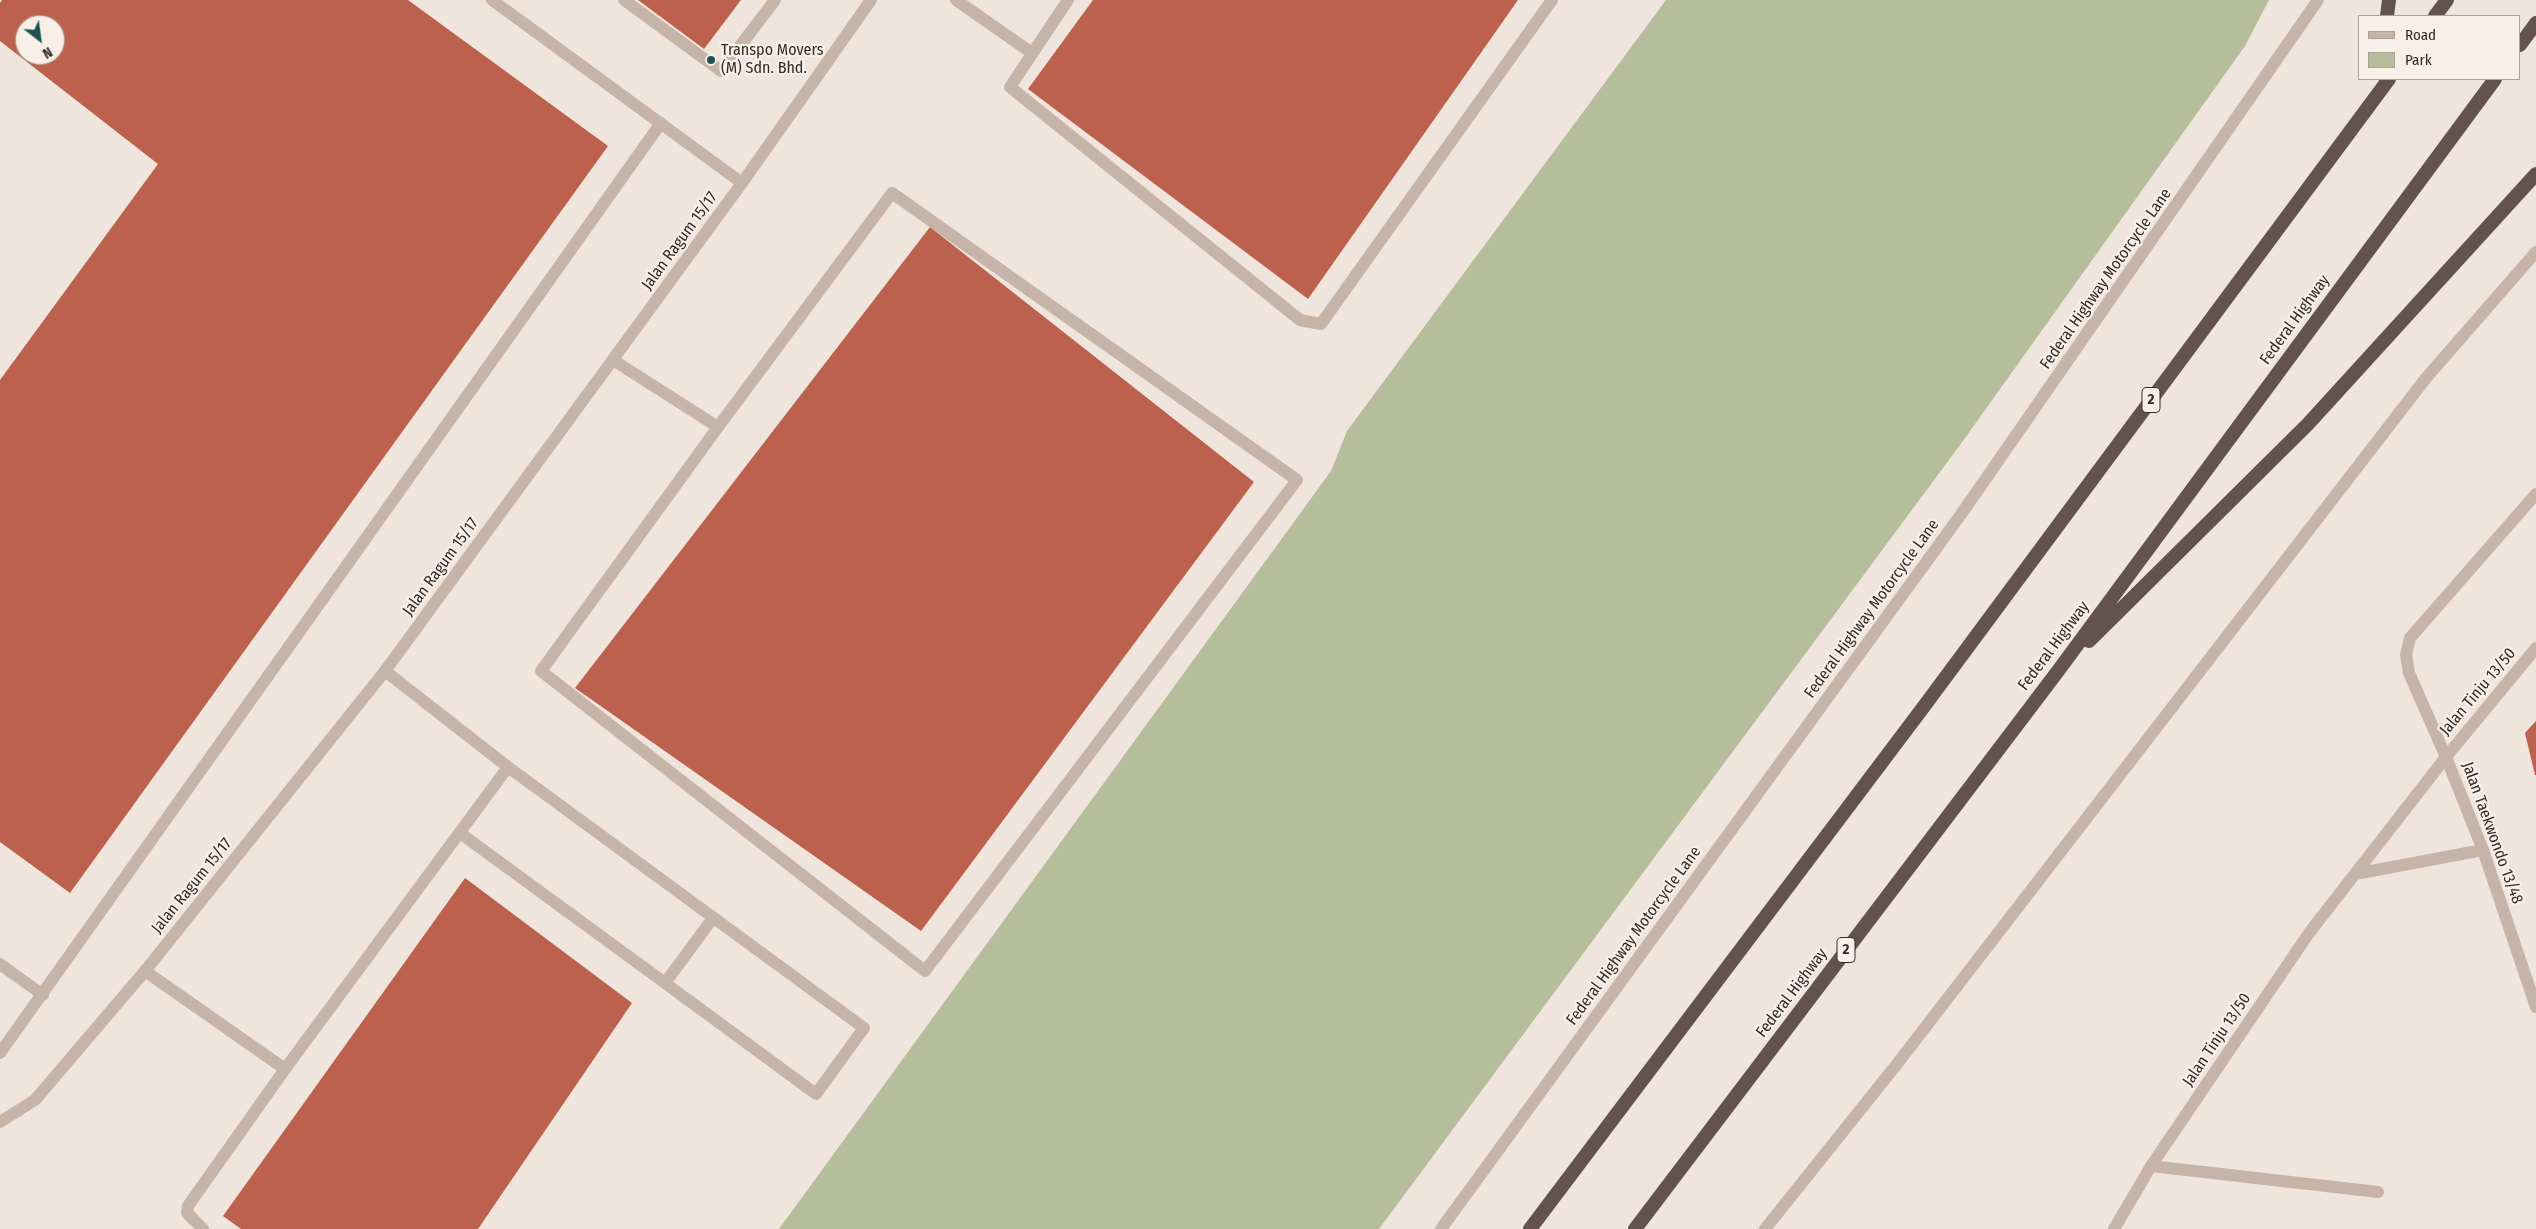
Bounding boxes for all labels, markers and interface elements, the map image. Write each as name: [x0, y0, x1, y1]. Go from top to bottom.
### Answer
north arrow: [15, 15, 65, 65]
legend: [2358, 15, 2521, 80]
text: Road: [2405, 26, 2436, 44]
place label: Transpo Movers (M) Sdn. Bhd.: [721, 41, 824, 79]
text: N: [39, 43, 55, 62]
text: Park: [2405, 51, 2432, 69]
marker: Transpo Movers (M) Sdn. Bhd.: [705, 54, 717, 66]
street label: Federal Highway Motorcycle Lane: [2036, 185, 2176, 373]
street label: Jalan Ragum 15/17: [638, 188, 722, 294]
street label: Federal Highway: [2256, 271, 2334, 369]
road number: 2: [2142, 388, 2160, 412]
street label: Jalan Ragum 15/17: [399, 514, 483, 620]
street label: Federal Highway Motorcycle Lane: [1801, 516, 1943, 702]
street label: Federal Highway: [2014, 598, 2094, 694]
street label: Jalan Tinju 13/50: [2436, 644, 2520, 740]
street label: Jalan Taekwondo 13/48: [2457, 759, 2527, 907]
street label: Jalan Ragum 15/17: [148, 835, 236, 937]
street label: Federal Highway Motorcycle Lane: [1563, 843, 1705, 1029]
road number: 2: [1837, 938, 1855, 962]
street label: Federal Highway: [1752, 945, 1832, 1041]
street label: Jalan Tinju 13/50: [2179, 990, 2255, 1090]

